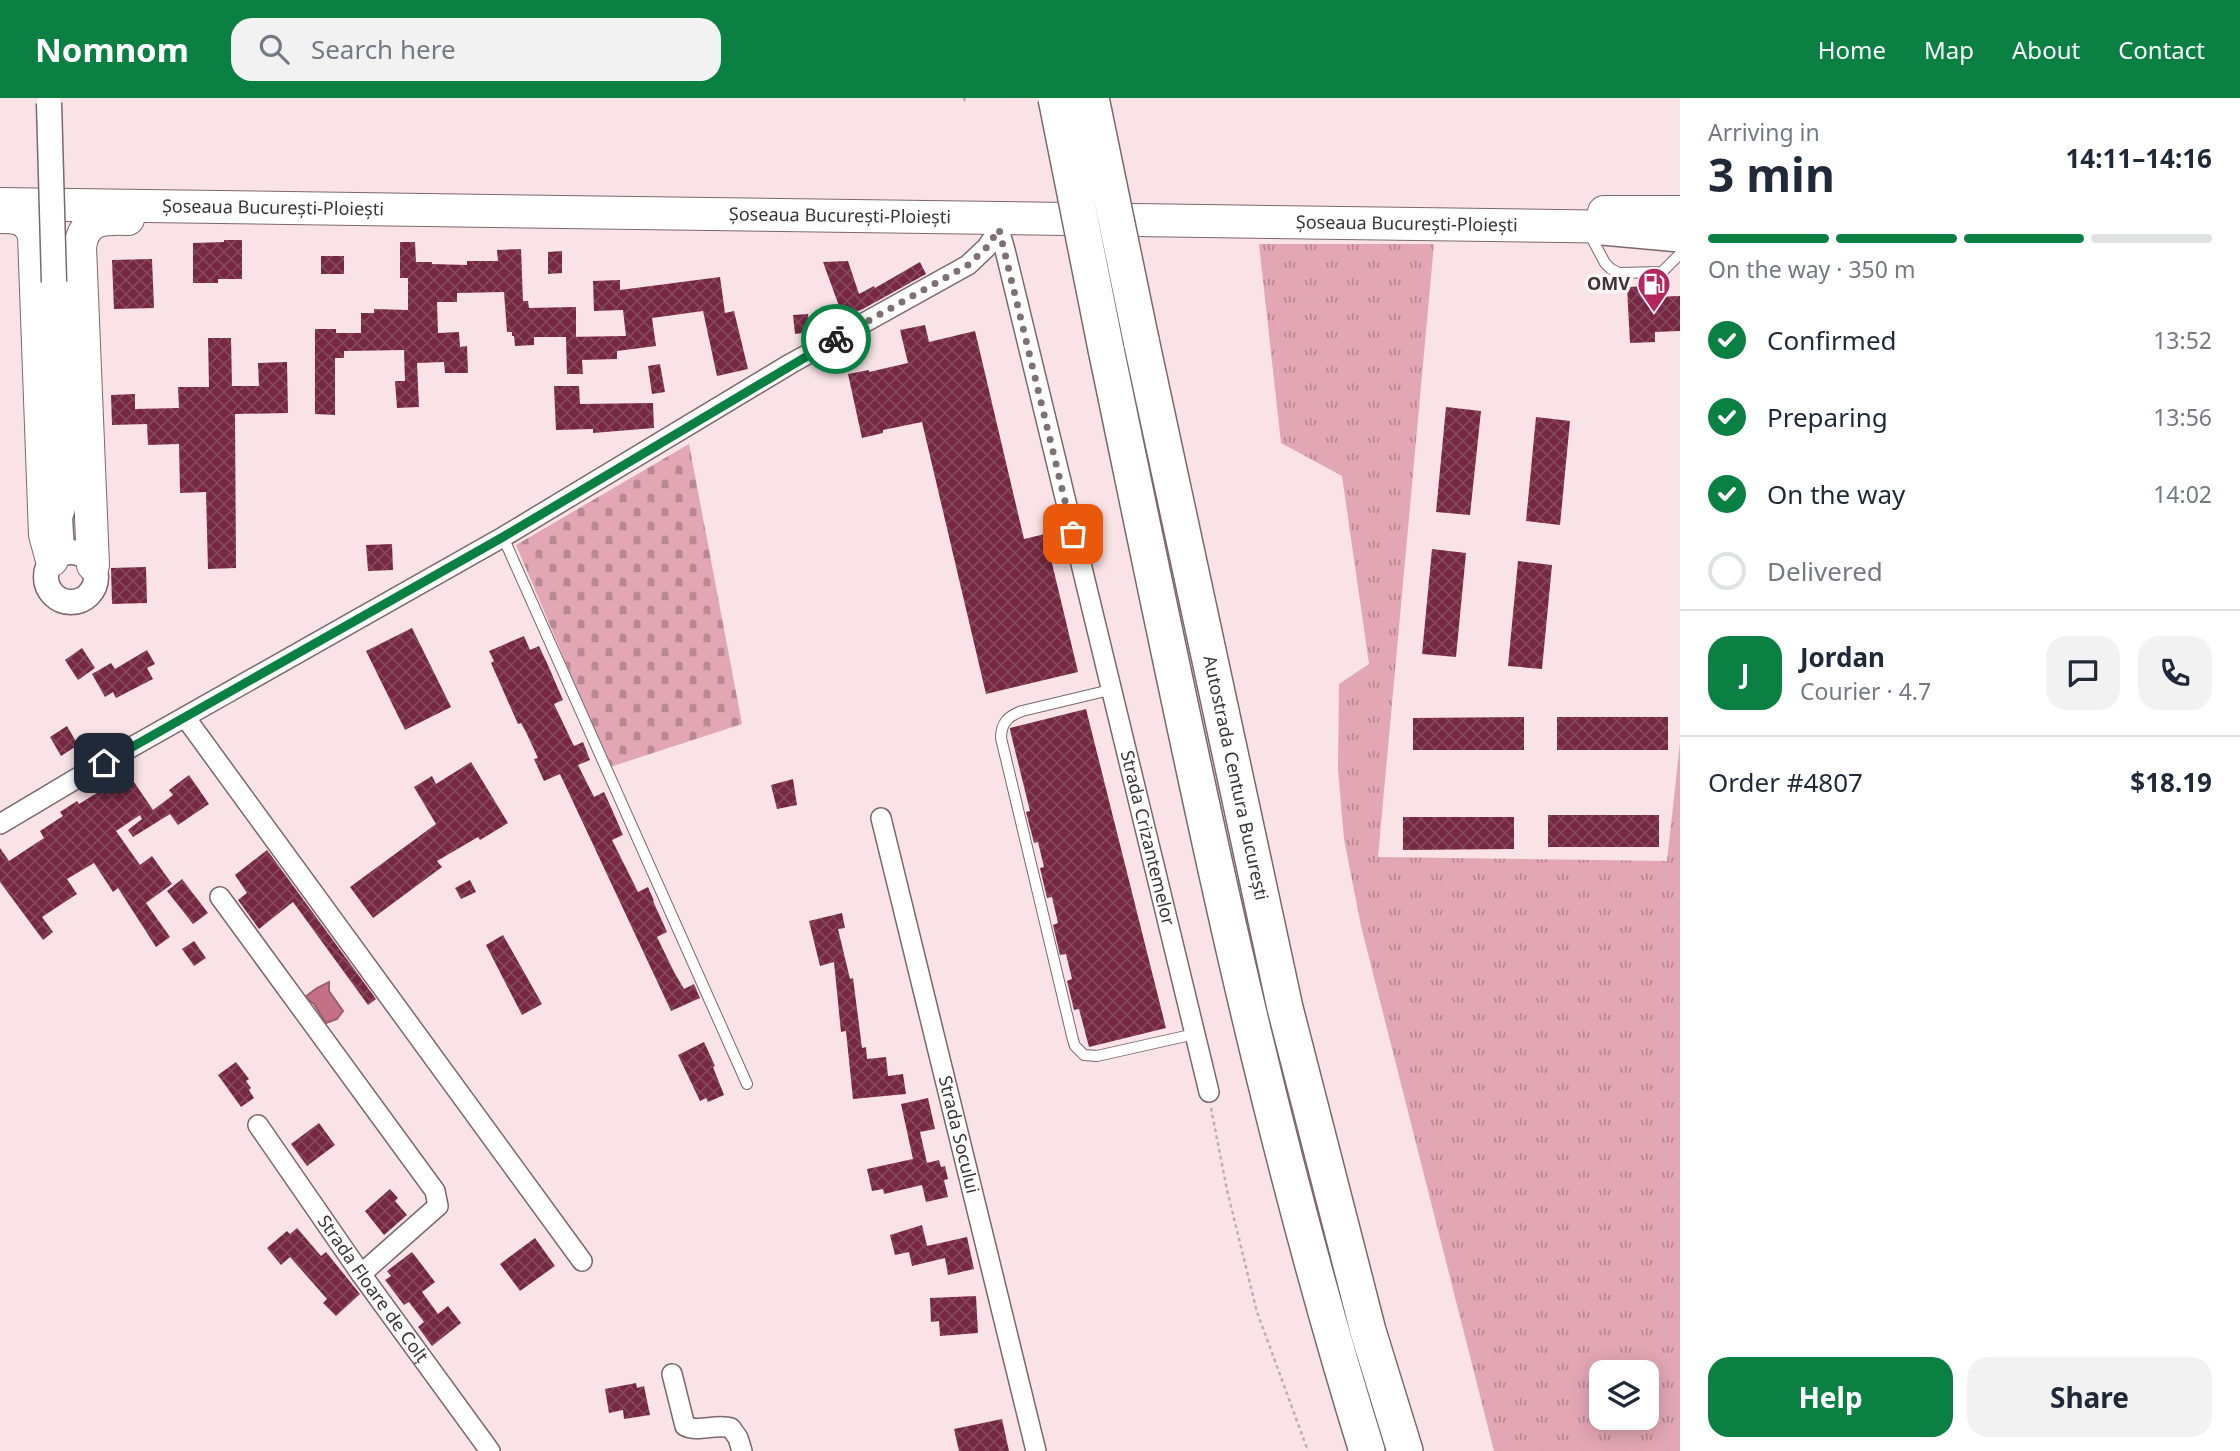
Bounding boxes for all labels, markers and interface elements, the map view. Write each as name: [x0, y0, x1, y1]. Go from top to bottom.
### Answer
search box: [231, 18, 721, 81]
text: Nomnom: [35, 27, 189, 72]
icon: search: [255, 30, 293, 68]
text: Search here: [311, 31, 456, 67]
text: Home: [1818, 33, 1886, 66]
text: Map: [1924, 33, 1974, 66]
text: About: [2012, 33, 2080, 66]
text: Contact: [2118, 33, 2205, 66]
text: Arriving in: [1708, 116, 1820, 148]
text: 14:11–14:16: [2065, 140, 2212, 176]
text: 3 min: [1708, 143, 1835, 205]
street label: Șoseaua București-Ploiești: [162, 193, 384, 220]
street label: Șoseaua București-Ploiești: [729, 201, 951, 228]
street label: Șoseaua București-Ploiești: [1296, 209, 1518, 236]
text: On the way · 350 m: [1708, 253, 1915, 285]
fuel station icon: OMV: [1635, 265, 1673, 314]
place label: OMV: [1587, 271, 1630, 295]
courier: [801, 304, 871, 374]
icon: bike: [817, 320, 855, 358]
icon: check: [1708, 321, 1746, 359]
text: Confirmed: [1767, 322, 1897, 358]
text: 13:52: [2153, 324, 2212, 356]
icon: check: [1708, 398, 1746, 436]
text: Preparing: [1767, 399, 1888, 435]
text: 13:56: [2153, 401, 2212, 433]
icon: check: [1708, 475, 1746, 513]
text: On the way: [1767, 476, 1905, 512]
text: 14:02: [2153, 478, 2212, 510]
pin: [1043, 504, 1103, 564]
icon: bag: [1054, 515, 1092, 553]
text: Delivered: [1767, 553, 1883, 589]
button: chat: [2046, 636, 2120, 710]
button: phone: [2138, 636, 2212, 710]
text: Jordan: [1800, 639, 1885, 675]
street label: Autostrada Centura București: [1198, 653, 1274, 902]
text: J: [1741, 655, 1749, 691]
text: Courier · 4.7: [1800, 675, 1931, 707]
pin: [74, 733, 134, 793]
icon: home: [85, 744, 123, 782]
street label: Strada Crizantemelor: [1116, 748, 1181, 928]
text: Order #4807: [1708, 764, 1863, 800]
text: $18.19: [2130, 764, 2212, 800]
street label: Strada Socului: [934, 1073, 985, 1196]
street label: Strada Floare de Colț: [313, 1210, 435, 1367]
button: Help: [1708, 1357, 1953, 1437]
button: Share: [1967, 1357, 2212, 1437]
map controls: [1589, 1360, 1659, 1430]
button: layers: [1589, 1360, 1659, 1430]

